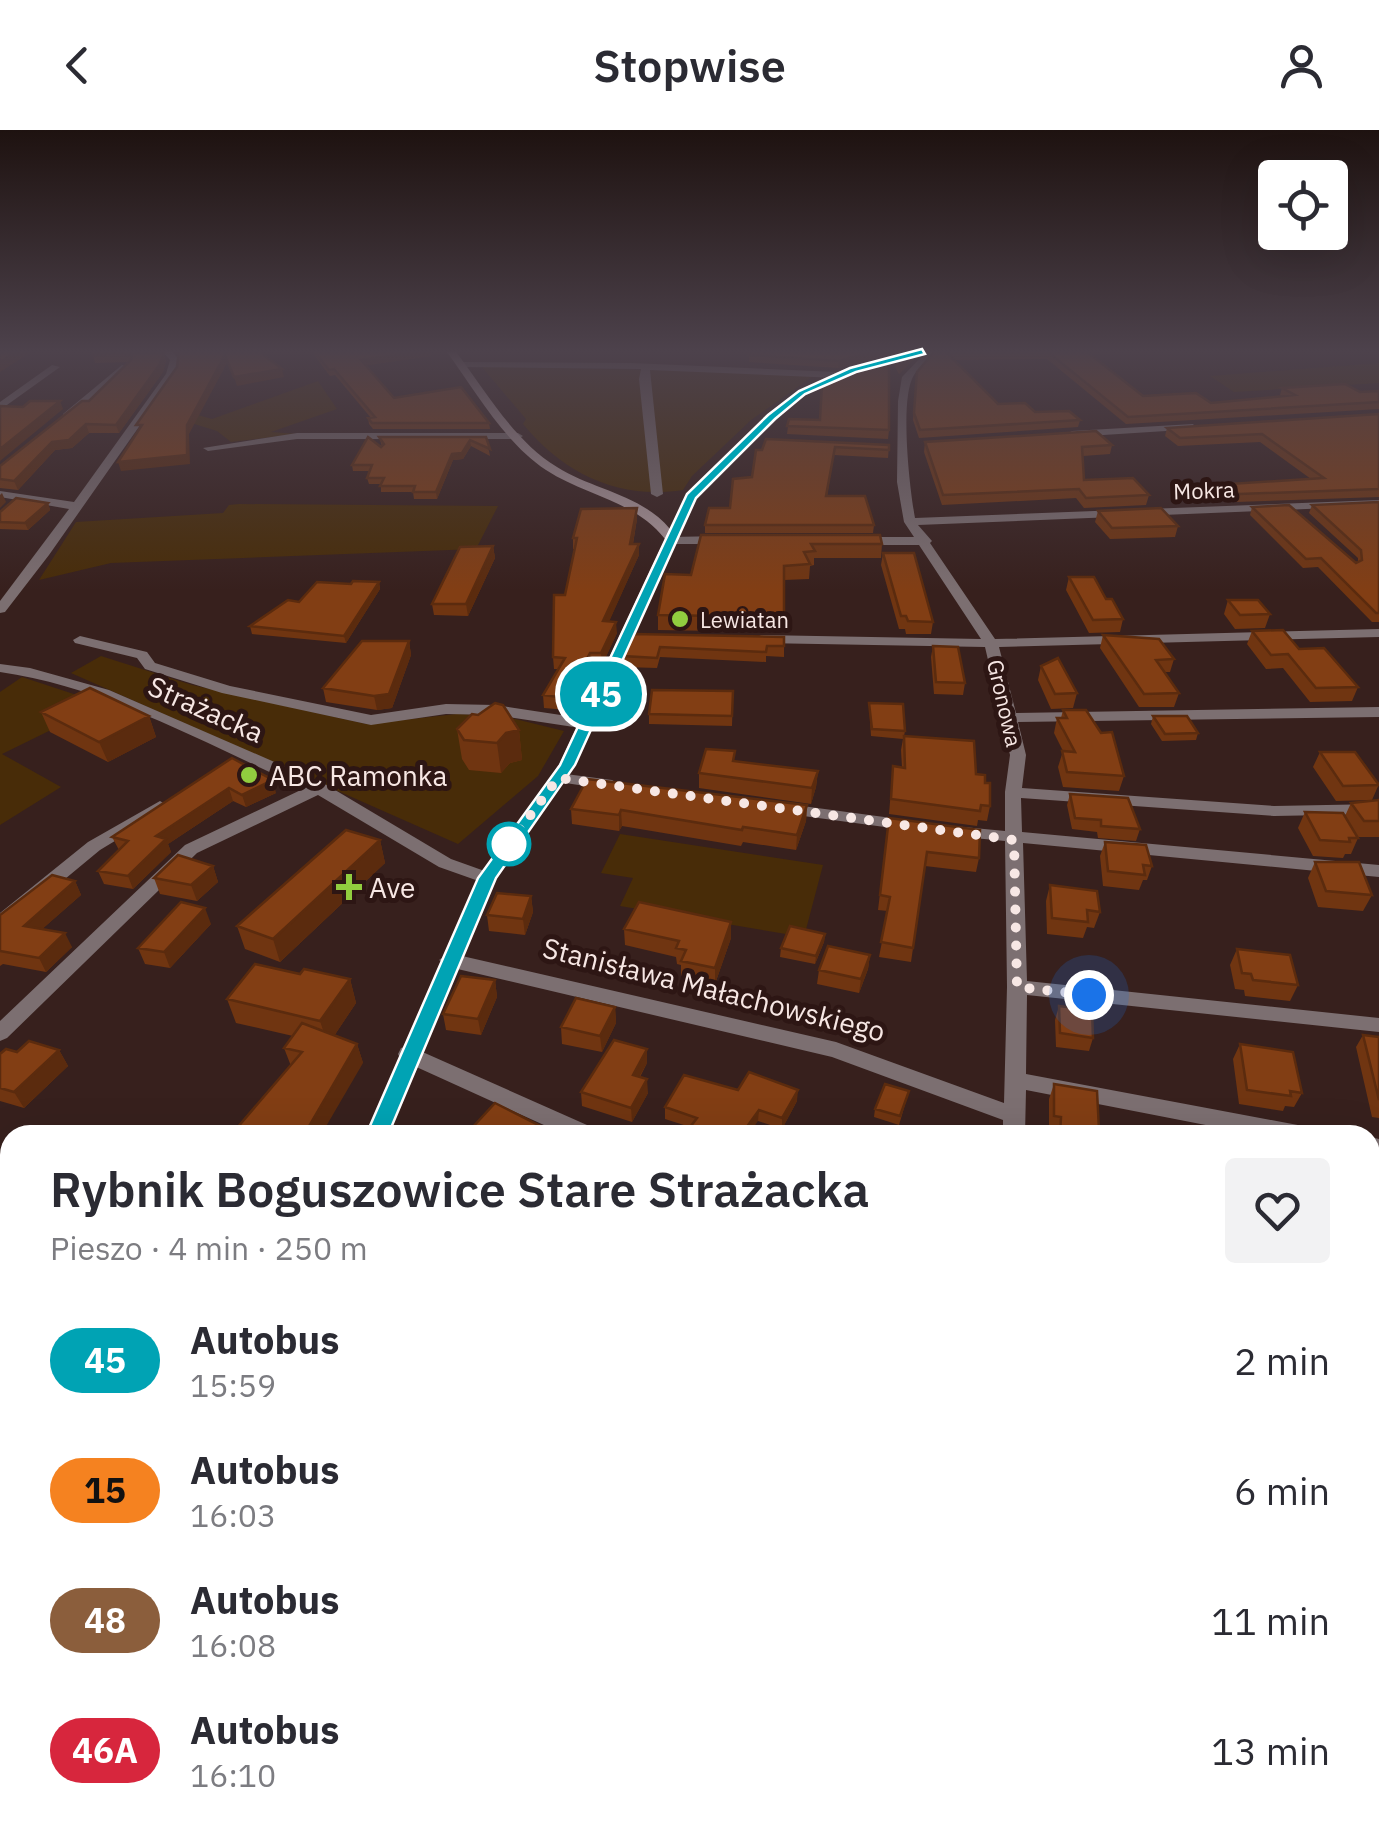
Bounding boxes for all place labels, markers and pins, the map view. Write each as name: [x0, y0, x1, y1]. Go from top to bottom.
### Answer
place label: Lewiatan: [700, 605, 789, 634]
marker: Lewiatan: [669, 608, 691, 630]
place label: ABC Ramonka: [269, 757, 447, 794]
marker: ABC Ramonka: [238, 764, 260, 786]
unlabelled marker: [488, 823, 530, 865]
place label: Ave: [369, 869, 415, 906]
marker: Ave: [338, 876, 360, 898]

